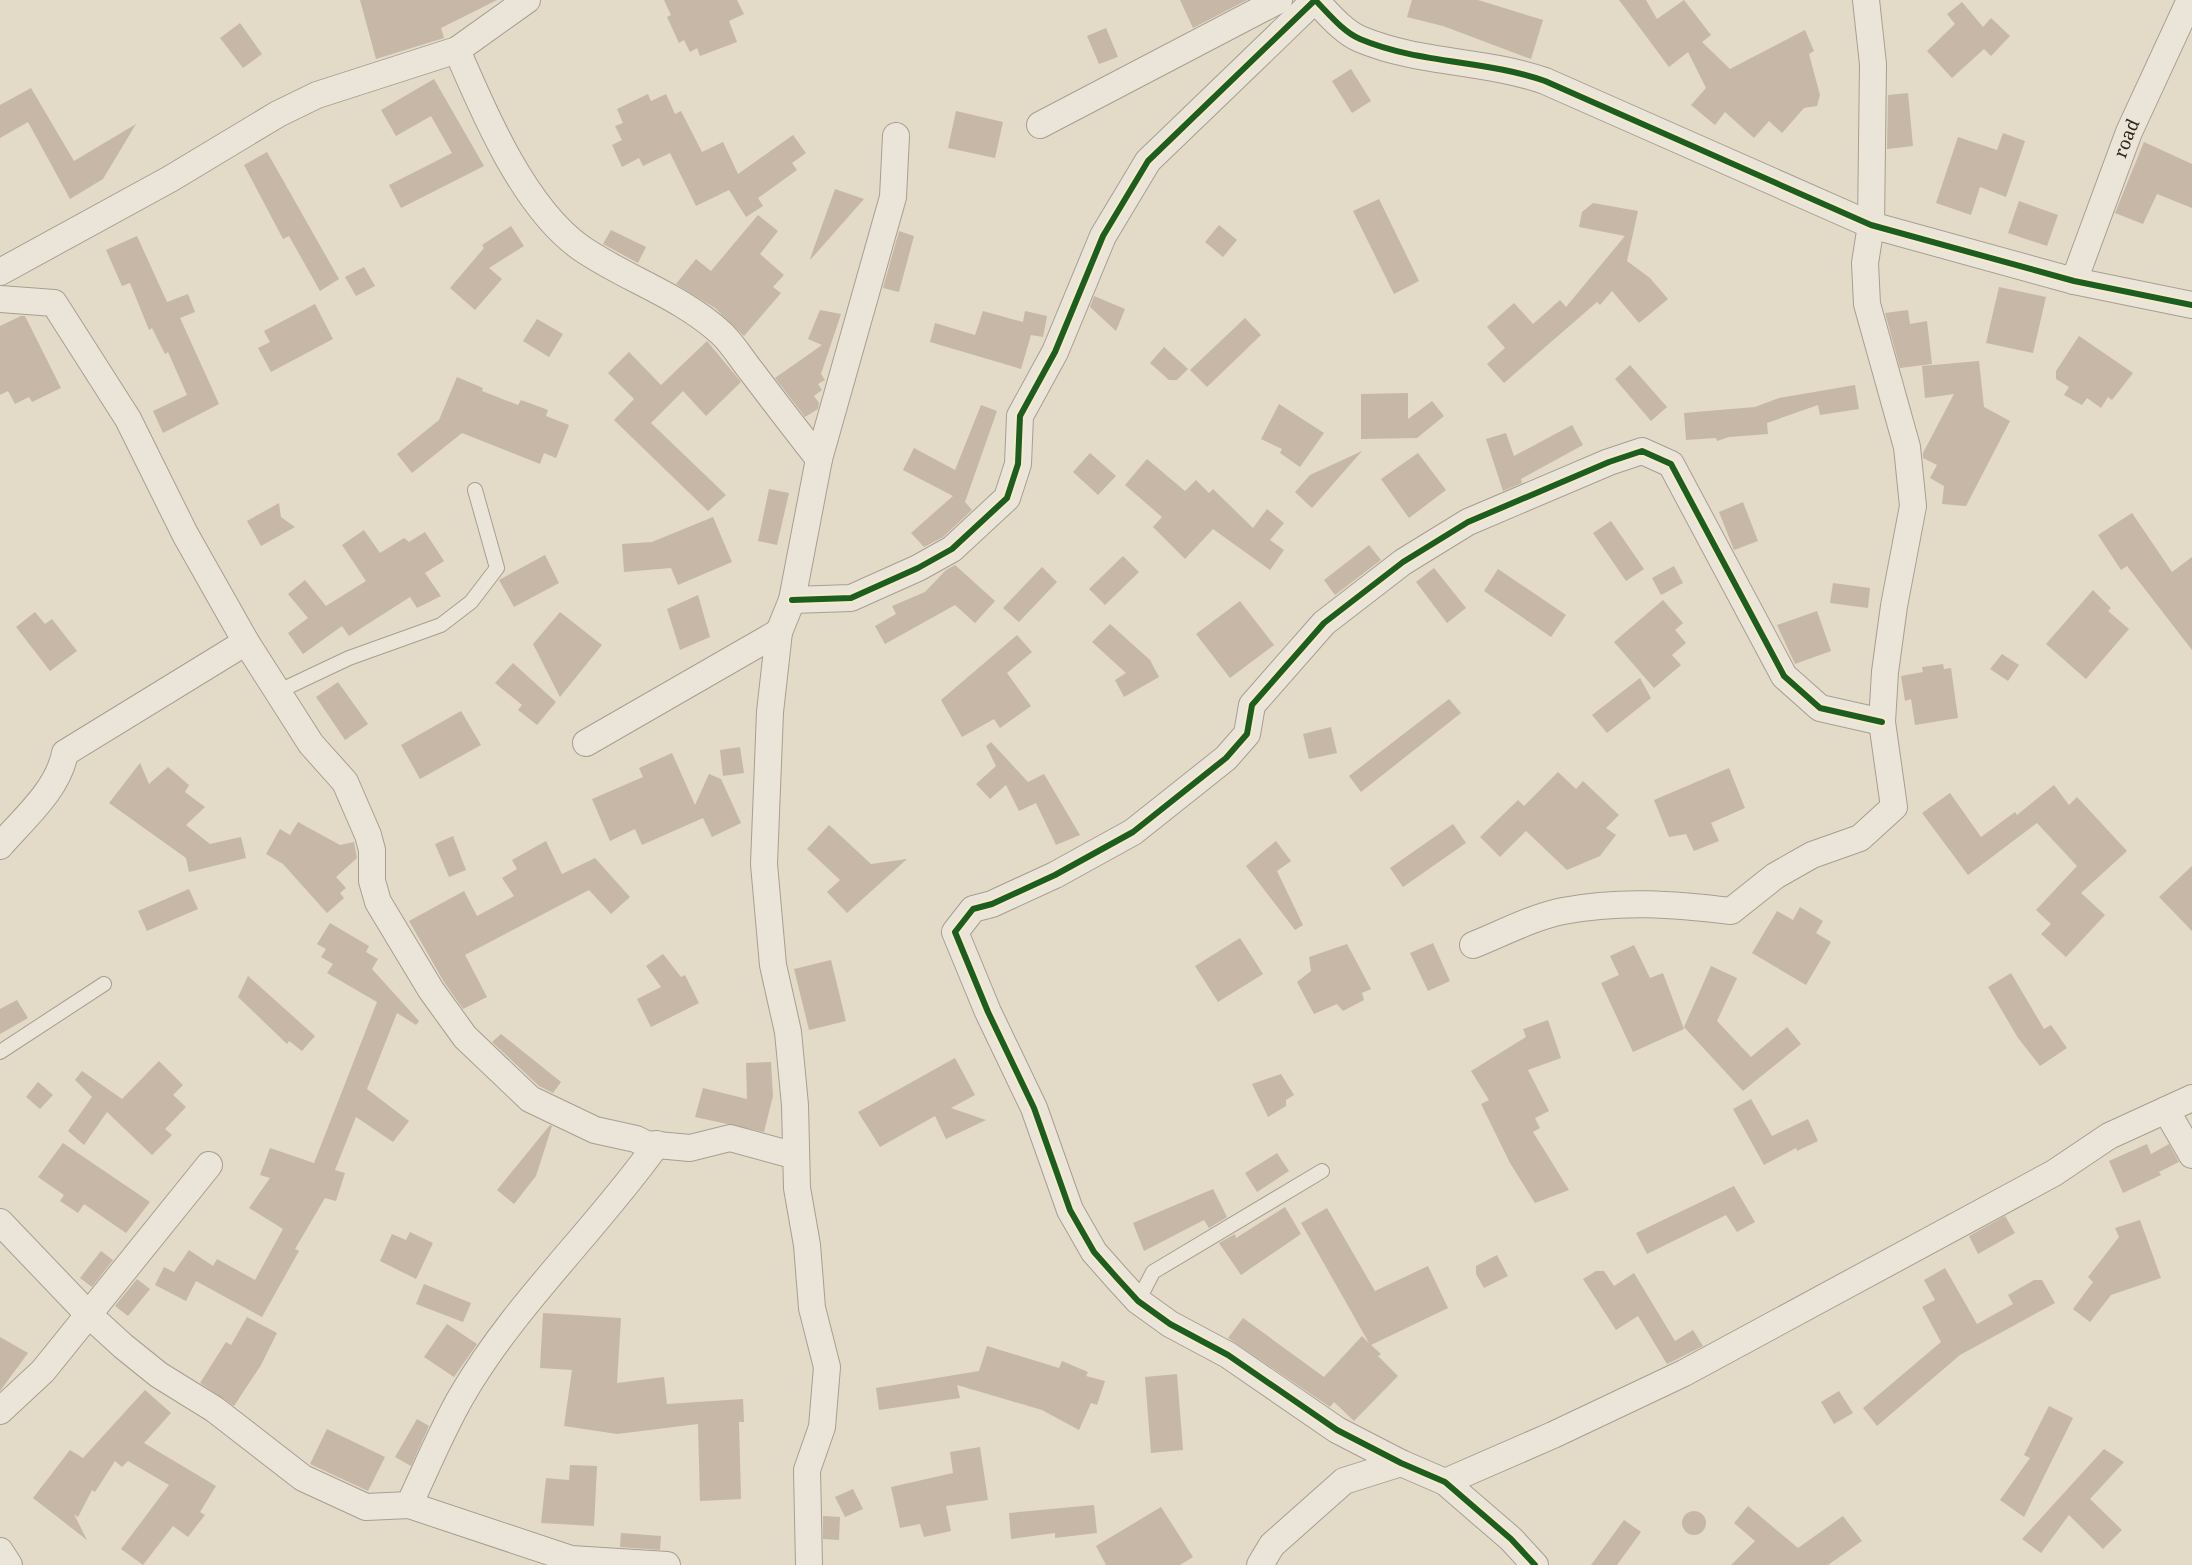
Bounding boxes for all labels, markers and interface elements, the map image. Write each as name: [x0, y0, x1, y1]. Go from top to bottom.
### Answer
street label: road: [2108, 115, 2145, 161]

